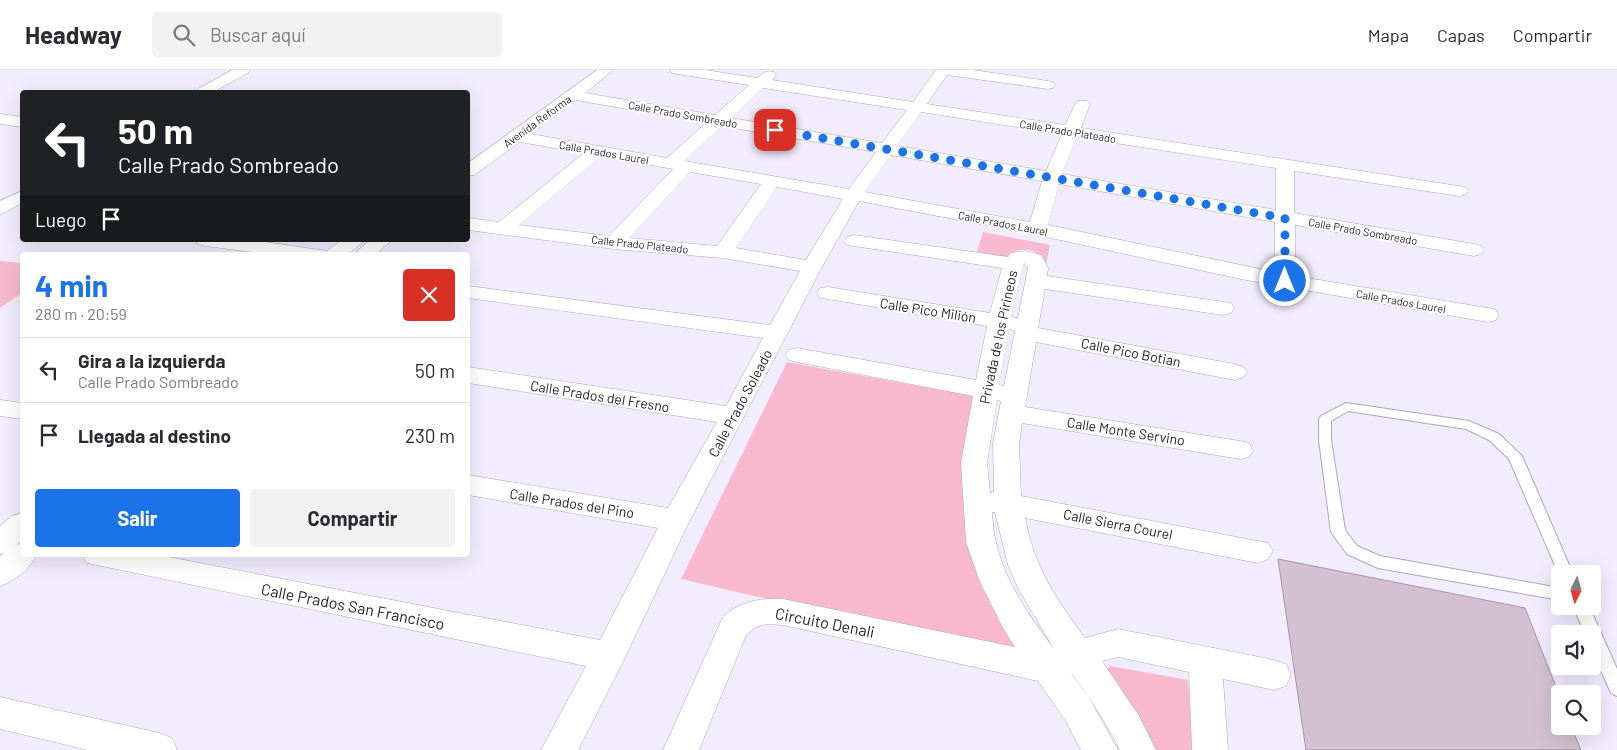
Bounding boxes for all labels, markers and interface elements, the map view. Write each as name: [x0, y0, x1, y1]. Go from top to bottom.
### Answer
search box: [152, 12, 502, 57]
text: Headway: [25, 20, 122, 49]
icon: search: [170, 21, 198, 49]
text: Buscar aquí: [210, 23, 306, 46]
text: Mapa: [1368, 24, 1409, 46]
text: Capas: [1437, 24, 1485, 46]
text: Compartir: [1513, 24, 1592, 46]
street label: Avenida Reforma: [501, 92, 573, 150]
street label: Calle Prado Sombreado: [627, 98, 739, 130]
text: 50 m: [118, 109, 193, 151]
pin: [754, 109, 796, 151]
icon: left: [35, 110, 100, 175]
icon: arrive: [761, 116, 789, 144]
street label: Calle Prado Plateado: [1019, 117, 1117, 145]
street label: Calle Prados Laurel: [558, 138, 650, 166]
text: Calle Prado Sombreado: [118, 151, 339, 177]
icon: arrive: [97, 205, 125, 233]
text: Luego: [35, 208, 87, 231]
street label: Calle Prados Laurel: [957, 208, 1049, 238]
street label: Calle Prado Sombreado: [1307, 215, 1419, 247]
street label: Calle Prado Plateado: [591, 232, 689, 256]
position arrow: [1258, 254, 1310, 306]
text: 4 min: [35, 267, 108, 303]
street label: Privada de los Pirineos: [976, 268, 1021, 405]
button: close: [403, 269, 455, 321]
street label: Calle Prados Laurel: [1355, 287, 1447, 315]
street label: Calle Pico Milión: [879, 294, 977, 326]
text: 280 m · 20:59: [35, 304, 127, 323]
street label: Calle Pico Botian: [1080, 334, 1182, 370]
street label: Calle Prado Soleado: [704, 346, 776, 460]
text: Gira a la izquierda: [78, 349, 226, 372]
icon: left: [35, 356, 63, 384]
text: 50 m: [415, 359, 455, 382]
text: Calle Prado Sombreado: [78, 372, 239, 391]
street label: Calle Prados del Fresno: [529, 377, 671, 415]
street label: Calle Monte Servino: [1066, 413, 1186, 449]
icon: arrive: [35, 421, 63, 449]
text: Llegada al destino: [78, 424, 231, 447]
text: 230 m: [405, 424, 455, 447]
street label: Calle Prados del Pino: [509, 485, 635, 521]
button: Salir: [35, 489, 240, 547]
button: Compartir: [250, 489, 455, 547]
street label: Calle Sierra Courel: [1062, 505, 1174, 543]
north arrow: [1551, 565, 1601, 615]
map controls: [1551, 565, 1601, 735]
street label: Calle Prados San Francisco: [260, 579, 446, 633]
street label: Circuito Denali: [774, 603, 876, 641]
button: sound: [1551, 625, 1601, 675]
button: search: [1551, 685, 1601, 735]

